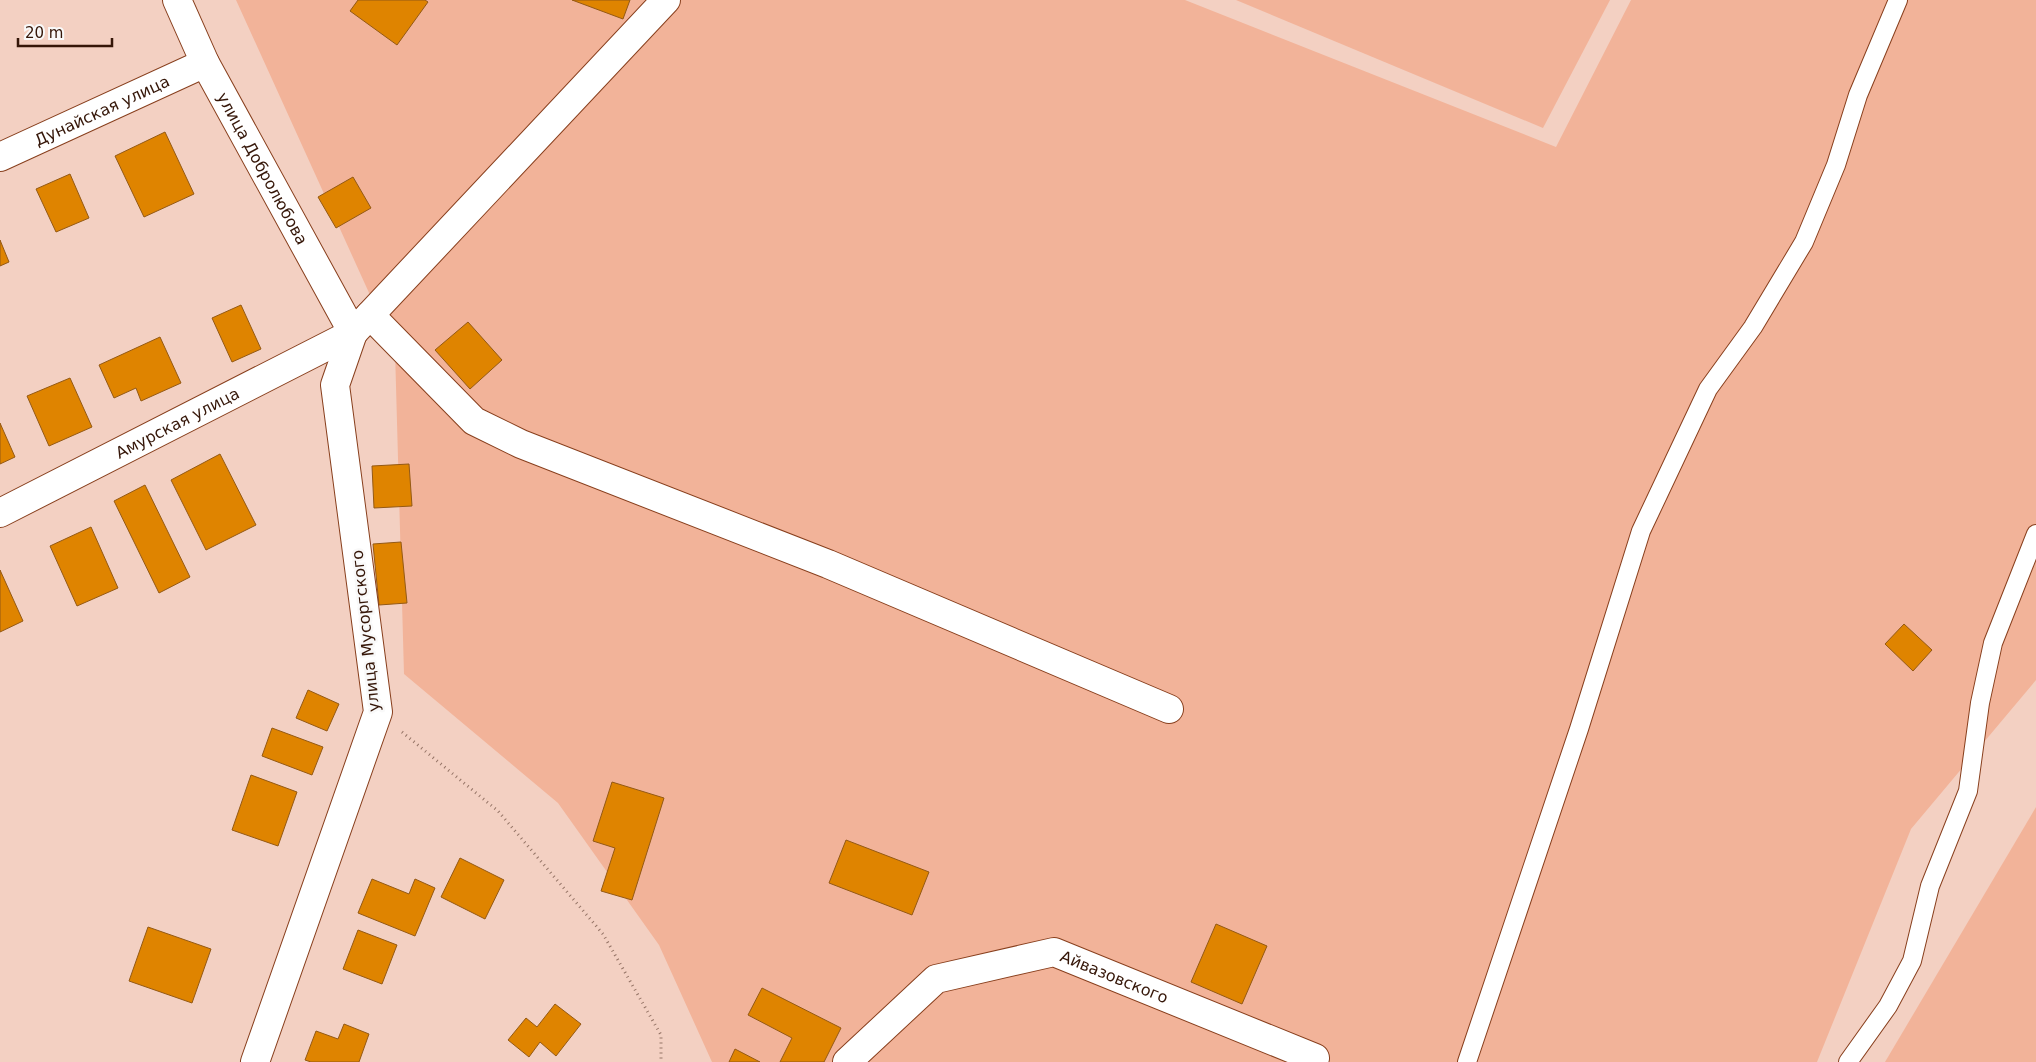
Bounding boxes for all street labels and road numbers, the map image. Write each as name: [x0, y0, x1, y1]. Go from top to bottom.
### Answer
street label: Дунайская улица: [31, 72, 173, 150]
street label: улица Добролюбова: [213, 89, 312, 248]
street label: Амурская улица: [112, 384, 243, 463]
street label: улица Мусоргского: [348, 549, 383, 713]
street label: Айвазовского: [1058, 947, 1171, 1007]

